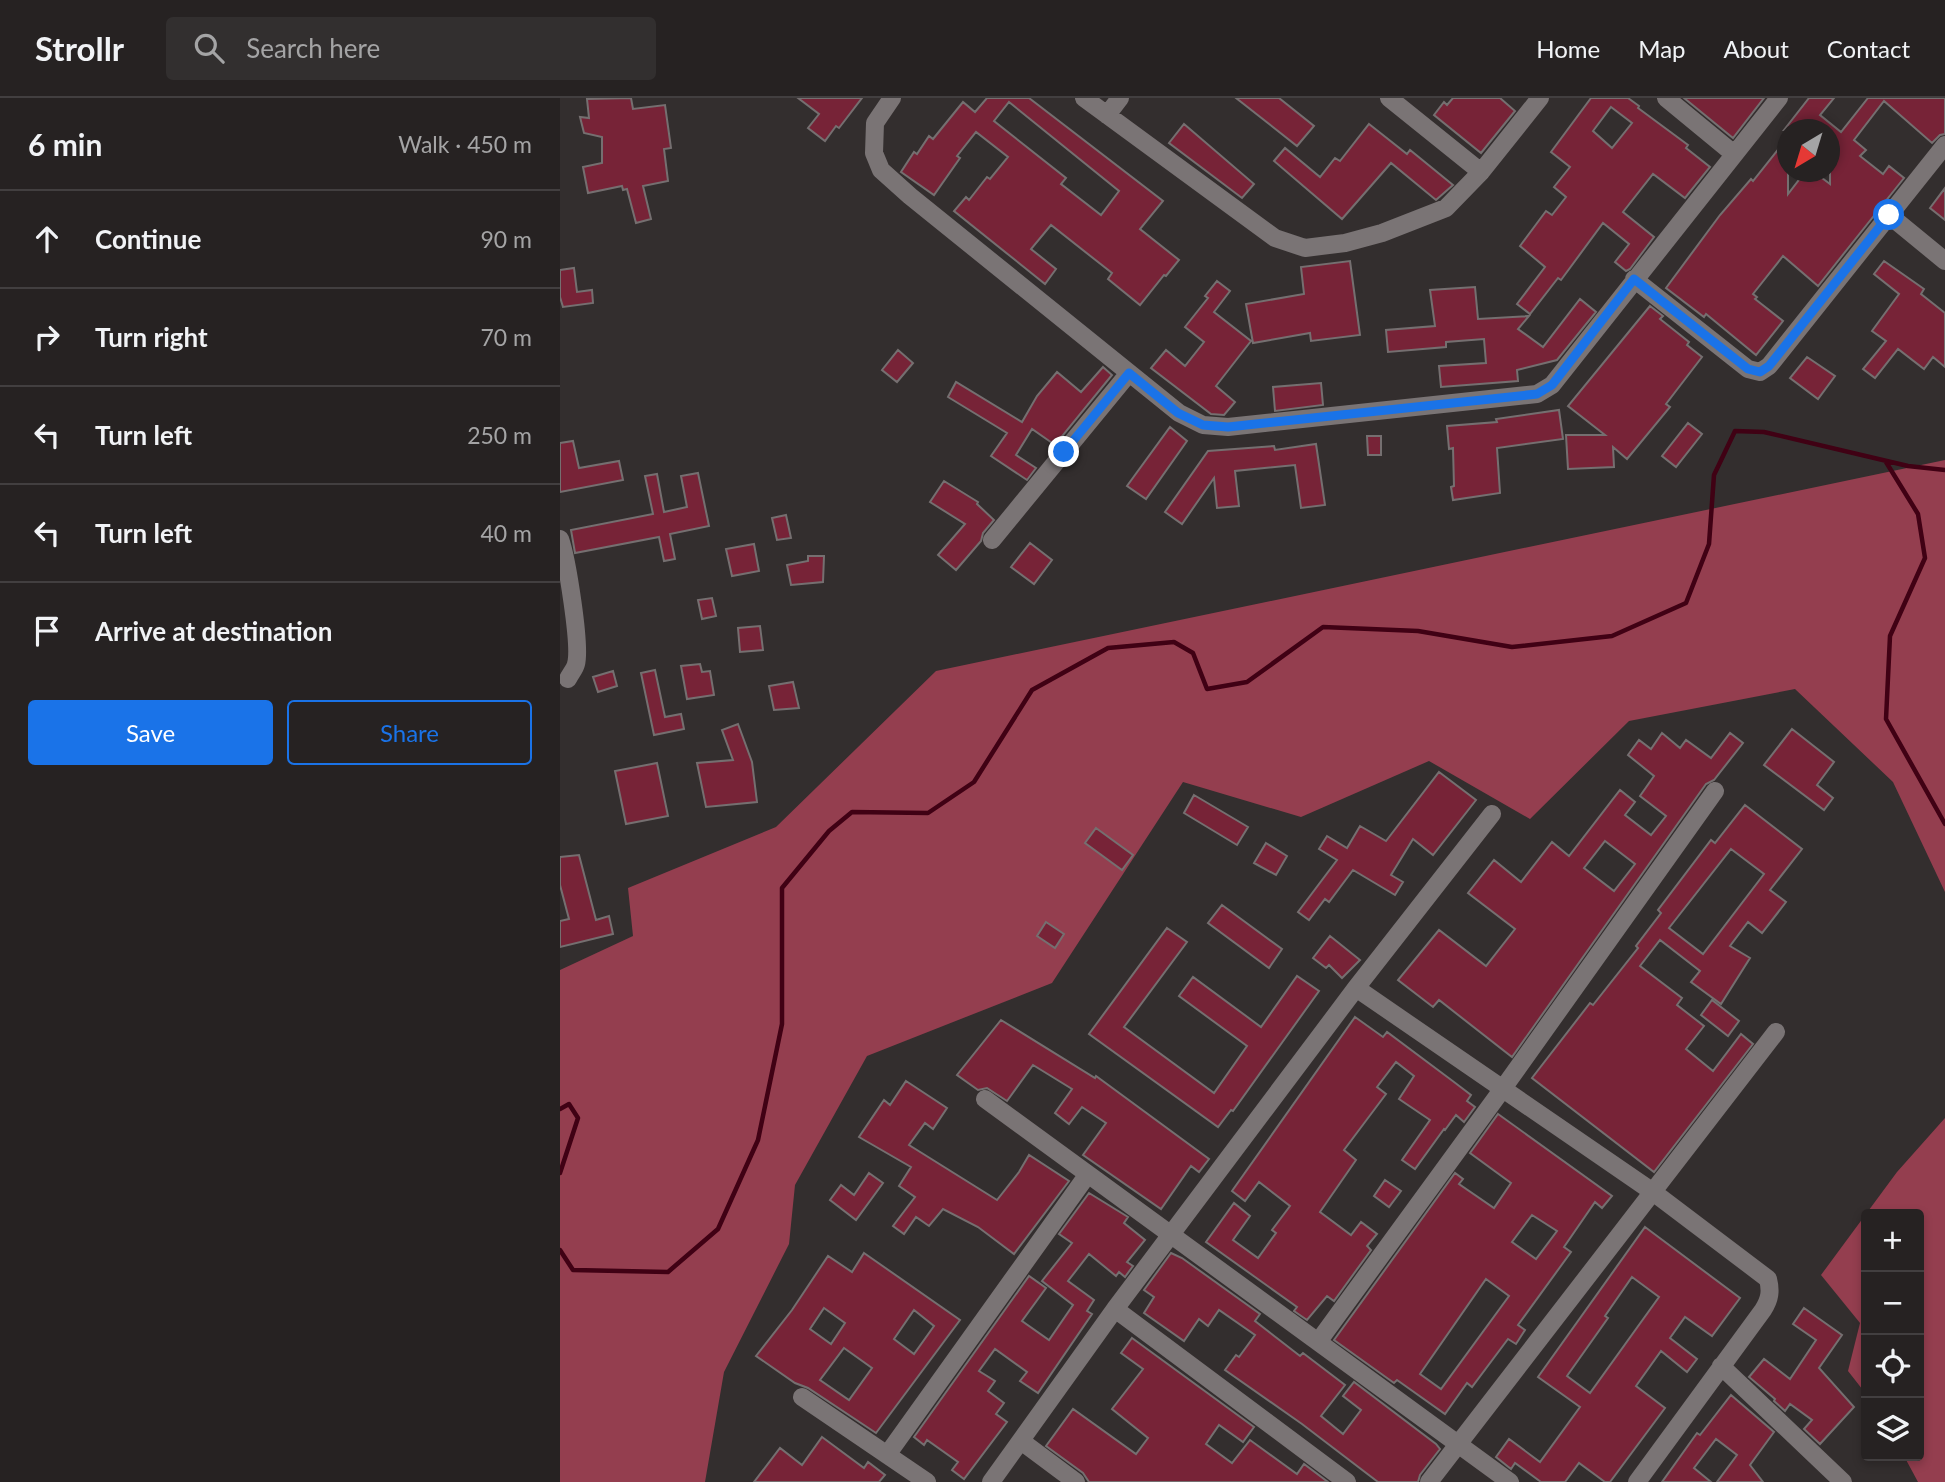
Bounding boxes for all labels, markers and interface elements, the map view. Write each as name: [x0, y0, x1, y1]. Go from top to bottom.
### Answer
search box: [166, 17, 656, 80]
text: Strollr: [35, 28, 124, 68]
icon: search: [190, 29, 228, 67]
text: Search here: [246, 32, 380, 64]
text: Home: [1536, 34, 1600, 63]
text: Map: [1638, 34, 1686, 63]
text: About: [1724, 34, 1789, 63]
text: Contact: [1827, 34, 1910, 63]
north arrow: [1777, 119, 1840, 182]
text: 6 min: [28, 126, 102, 162]
text: Walk · 450 m: [398, 130, 532, 158]
route start: [1873, 199, 1904, 230]
icon: ahead: [28, 220, 66, 258]
text: Continue: [95, 223, 201, 255]
text: 90 m: [481, 225, 532, 253]
icon: right: [28, 318, 66, 356]
text: Turn right: [95, 321, 208, 353]
text: 70 m: [481, 323, 532, 351]
icon: left: [28, 416, 66, 454]
text: Turn left: [95, 419, 192, 451]
text: 250 m: [467, 421, 532, 449]
route end: [1048, 436, 1079, 467]
icon: left: [28, 514, 66, 552]
text: Turn left: [95, 517, 192, 549]
text: 40 m: [481, 519, 532, 547]
icon: arrive: [28, 612, 66, 650]
text: Arrive at destination: [95, 615, 332, 647]
button: Save: [28, 700, 273, 765]
button: Share: [287, 700, 532, 765]
map controls: [1861, 1209, 1924, 1461]
button: +: [1861, 1209, 1924, 1272]
button: −: [1861, 1272, 1924, 1335]
button: locate: [1861, 1335, 1924, 1398]
button: layers: [1861, 1398, 1924, 1461]

